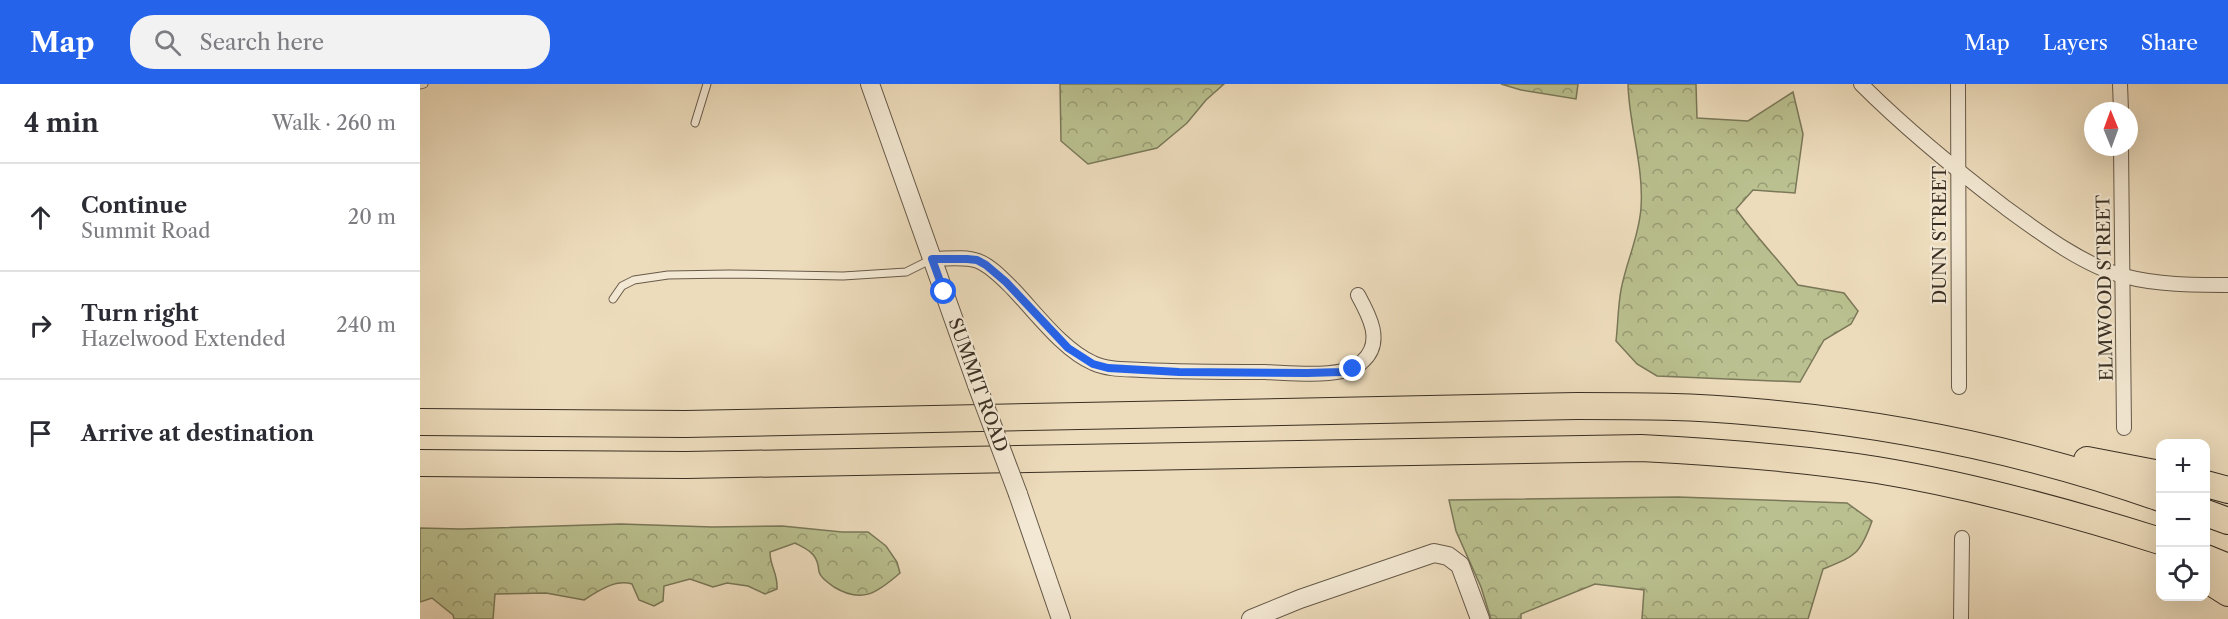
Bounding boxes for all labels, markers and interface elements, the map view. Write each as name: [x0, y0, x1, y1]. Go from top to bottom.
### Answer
search box: [130, 15, 550, 69]
text: Map: [30, 25, 94, 59]
icon: search: [151, 26, 184, 59]
text: Search here: [199, 29, 324, 56]
text: Map: [1965, 30, 2010, 55]
text: Layers: [2043, 30, 2108, 55]
text: Share: [2141, 30, 2198, 55]
north arrow: [2084, 102, 2138, 156]
text: 4 min: [24, 107, 99, 139]
text: Walk · 260 m: [272, 111, 396, 135]
street label: DUNN STREET: [1929, 165, 1951, 304]
text: Continue: [81, 192, 187, 219]
street label: ELMWOOD STREET: [2092, 194, 2118, 381]
icon: ahead: [24, 201, 57, 234]
text: 20 m: [348, 205, 396, 229]
text: Summit Road: [81, 219, 211, 243]
route start: [930, 278, 956, 304]
text: Turn right: [81, 300, 199, 327]
icon: right: [24, 309, 57, 342]
text: 240 m: [336, 313, 396, 337]
street label: SUMMIT ROAD: [944, 315, 1012, 455]
text: Hazelwood Extended: [81, 327, 286, 351]
route end: [1339, 355, 1365, 381]
icon: arrive: [24, 417, 57, 450]
text: Arrive at destination: [81, 420, 314, 447]
map controls: [2156, 439, 2210, 601]
button: +: [2156, 439, 2210, 493]
button: −: [2156, 493, 2210, 547]
button: locate: [2156, 547, 2210, 601]

